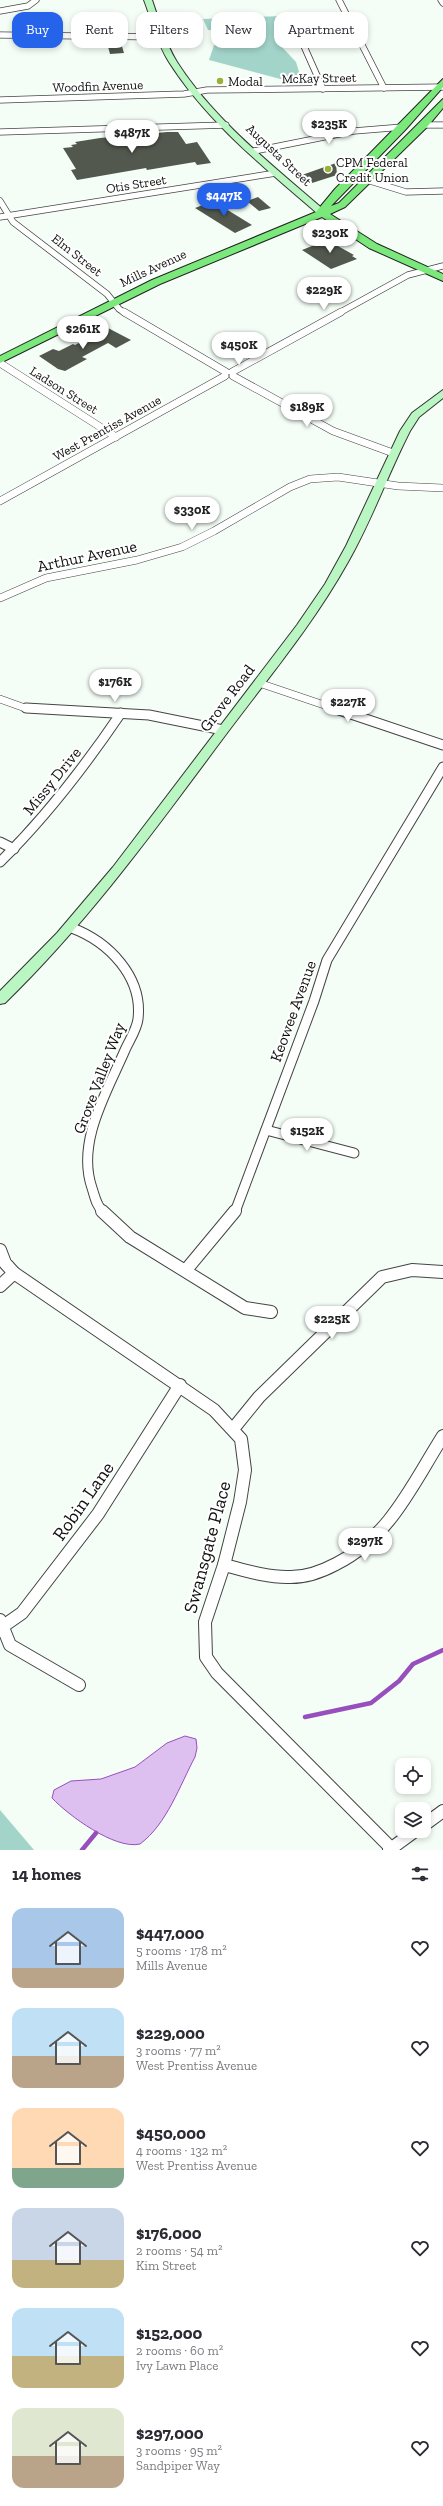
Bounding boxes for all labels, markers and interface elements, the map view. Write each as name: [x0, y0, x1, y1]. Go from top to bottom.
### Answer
chip: Buy: [12, 12, 63, 48]
chip: Rent: [71, 12, 128, 48]
chip: Filters: [136, 12, 203, 48]
chip: New: [211, 12, 266, 48]
chip: Apartment: [274, 12, 368, 48]
street label: McKay Street: [281, 70, 357, 86]
place label: Modal: [228, 74, 263, 89]
marker: Modal: [215, 76, 225, 86]
street label: Woodfin Avenue: [52, 77, 144, 95]
pin: $235K: [301, 111, 357, 145]
text: $235K: [311, 116, 347, 131]
pin: $487K: [104, 120, 160, 154]
street label: Augusta Street: [243, 121, 315, 189]
text: $487K: [114, 125, 150, 140]
place label: CPM Federal Credit Union: [336, 155, 409, 185]
marker: CPM Federal Credit Union: [323, 164, 333, 174]
street label: Otis Street: [105, 172, 167, 196]
pin: $447K: [196, 183, 252, 217]
text: $447K: [206, 188, 242, 203]
pin: $230K: [302, 220, 358, 254]
text: $230K: [312, 225, 348, 240]
street label: Elm Street: [49, 231, 105, 279]
street label: Mills Avenue: [117, 246, 189, 290]
pin: $229K: [296, 277, 352, 311]
text: $229K: [306, 282, 342, 297]
pin: $261K: [55, 316, 111, 350]
text: $261K: [66, 321, 100, 336]
pin: $450K: [211, 332, 267, 366]
text: $450K: [221, 337, 257, 352]
street label: Ladson Street: [27, 363, 101, 417]
street label: West Prentiss Avenue: [50, 392, 164, 464]
pin: $189K: [279, 394, 335, 428]
text: $189K: [290, 399, 324, 414]
pin: $330K: [164, 497, 220, 531]
text: $330K: [174, 502, 210, 517]
street label: Arthur Avenue: [35, 536, 139, 576]
street label: Grove Road: [196, 661, 259, 735]
pin: $176K: [87, 669, 143, 703]
text: $176K: [98, 674, 132, 689]
pin: $227K: [320, 689, 376, 723]
text: $227K: [330, 694, 366, 709]
street label: Missy Drive: [19, 743, 85, 819]
street label: Keowee Avenue: [266, 958, 320, 1064]
street label: Grove Valley Way: [69, 1019, 129, 1136]
pin: $152K: [279, 1118, 335, 1152]
text: $152K: [290, 1123, 324, 1138]
pin: $225K: [304, 1306, 360, 1340]
text: $225K: [314, 1311, 350, 1326]
street label: Robin Lane: [47, 1457, 119, 1545]
street label: Swansgate Place: [178, 1478, 236, 1616]
pin: $297K: [337, 1528, 393, 1562]
text: $297K: [347, 1533, 383, 1548]
map controls: [395, 1758, 431, 1838]
button: locate: [395, 1758, 431, 1794]
button: layers: [395, 1802, 431, 1838]
icon: filters: [409, 1863, 431, 1885]
text: 14 homes: [12, 1864, 81, 1884]
text: $447,000: [136, 1923, 204, 1943]
icon: home: [44, 1924, 92, 1972]
icon: heart: [409, 1937, 431, 1959]
text: 5 rooms · 178 m²: [136, 1943, 227, 1958]
text: Mills Avenue: [136, 1958, 207, 1973]
text: $229,000: [136, 2023, 205, 2043]
icon: home: [44, 2024, 92, 2072]
icon: heart: [409, 2037, 431, 2059]
text: 3 rooms · 77 m²: [136, 2043, 221, 2058]
text: West Prentiss Avenue: [136, 2058, 257, 2073]
text: $450,000: [136, 2123, 206, 2143]
icon: home: [44, 2124, 92, 2172]
icon: heart: [409, 2137, 431, 2159]
text: 4 rooms · 132 m²: [136, 2143, 227, 2158]
text: West Prentiss Avenue: [136, 2158, 257, 2173]
text: $176,000: [136, 2223, 202, 2243]
icon: home: [44, 2224, 92, 2272]
icon: heart: [409, 2237, 431, 2259]
text: 2 rooms · 54 m²: [136, 2243, 222, 2258]
text: Kim Street: [136, 2258, 196, 2273]
text: $152,000: [136, 2323, 202, 2343]
icon: home: [44, 2324, 92, 2372]
icon: heart: [409, 2337, 431, 2359]
text: 2 rooms · 60 m²: [136, 2343, 223, 2358]
text: Ivy Lawn Place: [136, 2358, 218, 2373]
text: $297,000: [136, 2423, 204, 2443]
icon: home: [44, 2424, 92, 2472]
icon: heart: [409, 2437, 431, 2459]
text: 3 rooms · 95 m²: [136, 2443, 222, 2458]
text: Sandpiper Way: [136, 2458, 220, 2473]

